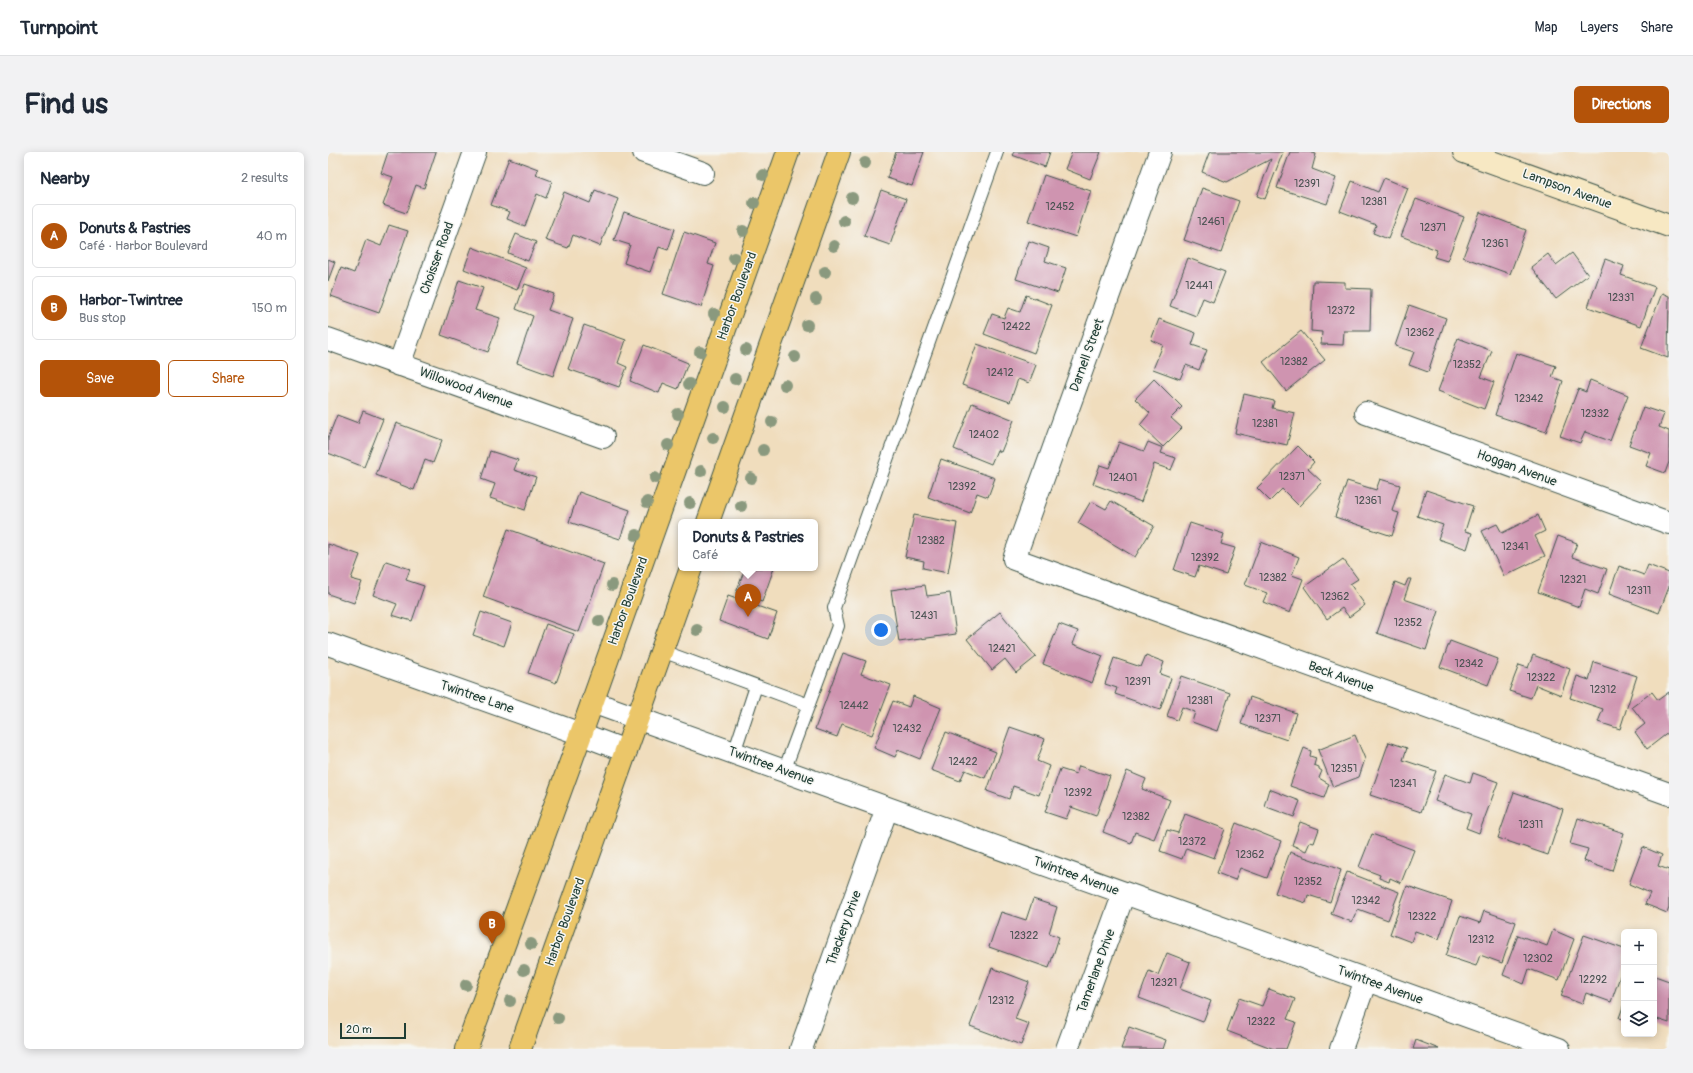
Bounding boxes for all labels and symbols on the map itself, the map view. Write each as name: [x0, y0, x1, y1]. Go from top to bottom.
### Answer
street label: Lampson Avenue: [1520, 165, 1614, 213]
house number: 12391: [1294, 177, 1320, 190]
house number: 12381: [1361, 195, 1387, 208]
house number: 12452: [1046, 200, 1074, 213]
house number: 12461: [1197, 215, 1225, 228]
street label: Choisser Road: [417, 220, 457, 296]
house number: 12371: [1420, 221, 1446, 234]
house number: 12361: [1482, 237, 1508, 250]
street label: Harbor Boulevard: [714, 250, 760, 342]
house number: 12441: [1185, 279, 1213, 292]
house number: 12331: [1608, 291, 1634, 304]
house number: 12372: [1327, 304, 1355, 317]
street label: Darnell Street: [1066, 315, 1108, 394]
house number: 12422: [1001, 320, 1031, 333]
house number: 12362: [1406, 326, 1434, 339]
house number: 12382: [1280, 355, 1308, 368]
house number: 12352: [1453, 358, 1481, 371]
street label: Willowood Avenue: [417, 364, 516, 413]
house number: 12412: [986, 366, 1014, 379]
house number: 12342: [1515, 392, 1543, 405]
house number: 12332: [1581, 407, 1609, 420]
house number: 12381: [1252, 417, 1278, 430]
house number: 12402: [969, 428, 999, 441]
street label: Hoggan Avenue: [1475, 446, 1560, 490]
house number: 12371: [1279, 470, 1305, 483]
house number: 12401: [1109, 471, 1137, 484]
house number: 12392: [948, 480, 976, 493]
house number: 12361: [1355, 494, 1381, 507]
house number: 12382: [917, 534, 945, 547]
house number: 12341: [1502, 540, 1528, 553]
house number: 12392: [1191, 551, 1219, 564]
street label: Harbor Boulevard: [605, 555, 651, 647]
house number: 12382: [1259, 571, 1287, 584]
house number: 12321: [1560, 573, 1586, 586]
pin: A: [735, 584, 761, 617]
house number: 12311: [1627, 584, 1651, 597]
house number: 12362: [1321, 590, 1349, 603]
house number: 12431: [910, 609, 938, 622]
house number: 12352: [1394, 616, 1422, 629]
your location: [871, 620, 891, 640]
house number: 12421: [988, 642, 1016, 655]
house number: 12342: [1455, 657, 1483, 670]
street label: Beck Avenue: [1306, 658, 1377, 696]
house number: 12322: [1527, 671, 1555, 684]
house number: 12391: [1125, 675, 1151, 688]
street label: Twintree Lane: [438, 677, 517, 717]
house number: 12312: [1590, 683, 1616, 696]
house number: 12381: [1187, 694, 1213, 707]
house number: 12442: [839, 699, 869, 712]
house number: 12371: [1255, 712, 1281, 725]
house number: 12432: [892, 722, 922, 735]
street label: Twintree Avenue: [726, 743, 817, 789]
house number: 12422: [948, 755, 978, 768]
house number: 12351: [1331, 762, 1357, 775]
house number: 12341: [1390, 777, 1416, 790]
house number: 12392: [1064, 786, 1092, 799]
house number: 12382: [1122, 810, 1150, 823]
house number: 12311: [1519, 818, 1543, 831]
house number: 12372: [1178, 835, 1206, 848]
house number: 12362: [1236, 848, 1264, 861]
street label: Twintree Avenue: [1031, 853, 1122, 899]
house number: 12352: [1294, 875, 1322, 888]
street label: Harbor Boulevard: [542, 876, 588, 968]
street label: Thackery Drive: [823, 888, 865, 968]
house number: 12342: [1352, 894, 1380, 907]
house number: 12322: [1408, 910, 1436, 923]
pin: B: [479, 911, 505, 944]
street label: Tamerlane Drive: [1073, 926, 1119, 1015]
house number: 12322: [1010, 929, 1038, 942]
house number: 12312: [1468, 933, 1494, 946]
house number: 12302: [1523, 952, 1553, 965]
street label: Twintree Avenue: [1335, 962, 1426, 1008]
house number: 12292: [1579, 973, 1607, 986]
house number: 12321: [1151, 976, 1177, 989]
house number: 12312: [988, 994, 1014, 1007]
house number: 12322: [1247, 1015, 1275, 1028]
scale bar: [340, 1021, 406, 1040]

